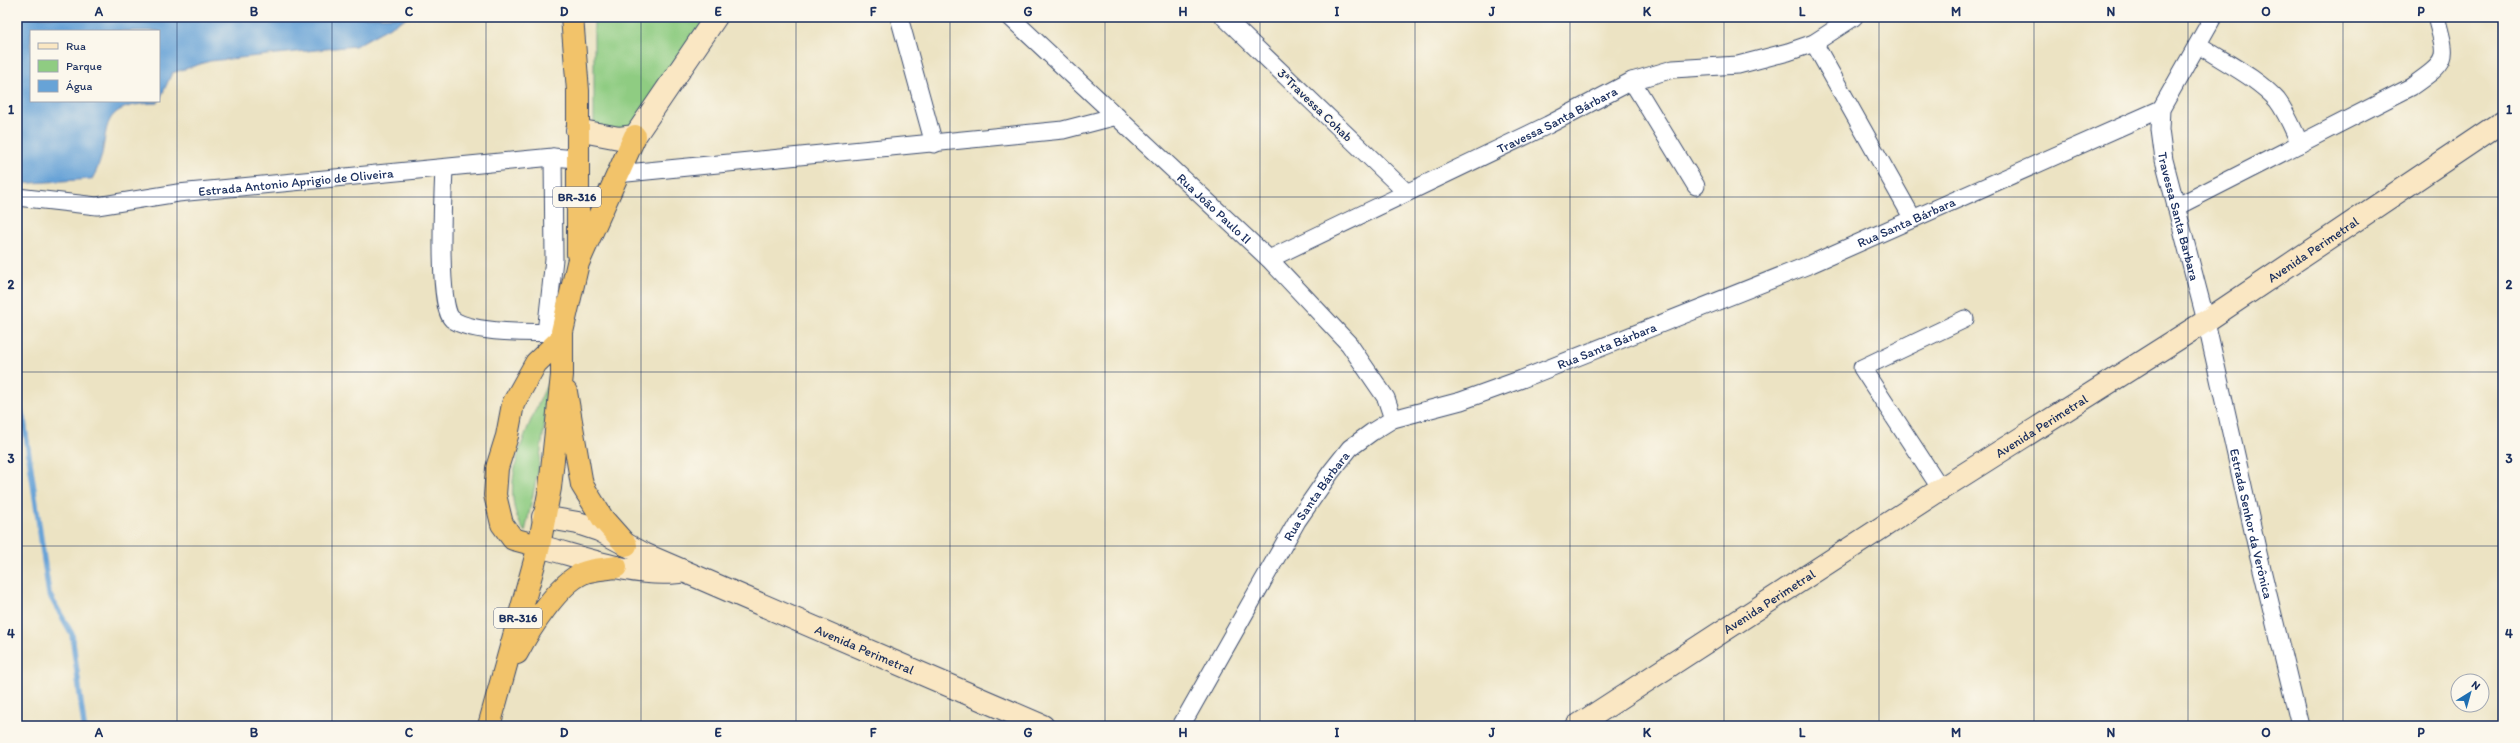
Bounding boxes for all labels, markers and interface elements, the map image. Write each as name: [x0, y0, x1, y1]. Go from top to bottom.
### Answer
text: A: [94, 4, 104, 19]
text: B: [250, 4, 259, 19]
text: C: [405, 4, 414, 19]
text: D: [560, 4, 569, 19]
text: E: [714, 4, 722, 19]
text: F: [870, 4, 877, 19]
text: G: [1024, 4, 1033, 19]
text: H: [1179, 4, 1188, 19]
text: I: [1335, 4, 1340, 19]
text: J: [1488, 4, 1496, 19]
text: K: [1643, 4, 1652, 19]
text: L: [1799, 4, 1806, 19]
text: M: [1951, 4, 1961, 19]
text: N: [2107, 4, 2116, 19]
text: O: [2261, 4, 2271, 19]
text: P: [2417, 4, 2425, 19]
legend: [30, 30, 160, 102]
text: Rua: [66, 39, 86, 53]
text: Parque: [66, 59, 102, 73]
street label: 3ªTravessa Cohab: [1274, 65, 1356, 145]
text: Água: [66, 79, 92, 93]
street label: Travessa Santa Bárbara: [1494, 83, 1620, 156]
text: 1: [8, 102, 14, 117]
text: 1: [2506, 102, 2512, 117]
street label: Travessa Santa Barbara: [2155, 151, 2203, 283]
street label: Estrada Antonio Aprigio de Oliveira: [198, 165, 394, 199]
street label: Rua João Paulo II: [1174, 170, 1255, 246]
road number: BR-316: [553, 187, 601, 207]
street label: Rua Santa Bárbara: [1855, 193, 1958, 250]
street label: Avenida Perimetral: [2265, 213, 2361, 285]
text: 2: [8, 277, 15, 292]
text: 2: [2506, 277, 2513, 292]
street label: Rua Santa Bárbara: [1555, 319, 1659, 372]
street label: Avenida Perimetral: [1992, 390, 2090, 460]
street label: Estrada Senhor da Verônica: [2227, 447, 2276, 601]
street label: Rua Santa Bárbara: [1280, 448, 1352, 543]
text: 3: [7, 451, 15, 466]
text: 3: [2505, 451, 2513, 466]
street label: Avenida Perimetral: [1720, 566, 1818, 636]
road number: BR-316: [494, 608, 542, 628]
street label: Avenida Perimetral: [813, 621, 917, 677]
text: 4: [7, 626, 15, 641]
text: 4: [2505, 626, 2513, 641]
north arrow: [2450, 673, 2490, 713]
text: N: [2469, 678, 2483, 693]
text: A: [94, 725, 104, 740]
text: B: [250, 725, 259, 740]
text: C: [405, 725, 414, 740]
text: D: [560, 725, 569, 740]
text: E: [714, 725, 722, 740]
text: F: [870, 725, 877, 740]
text: G: [1024, 725, 1033, 740]
text: H: [1179, 725, 1188, 740]
text: I: [1335, 725, 1340, 740]
text: J: [1488, 725, 1496, 740]
text: K: [1643, 725, 1652, 740]
text: L: [1799, 725, 1806, 740]
text: M: [1951, 725, 1961, 740]
text: N: [2107, 725, 2116, 740]
text: O: [2261, 725, 2271, 740]
text: P: [2417, 725, 2425, 740]

